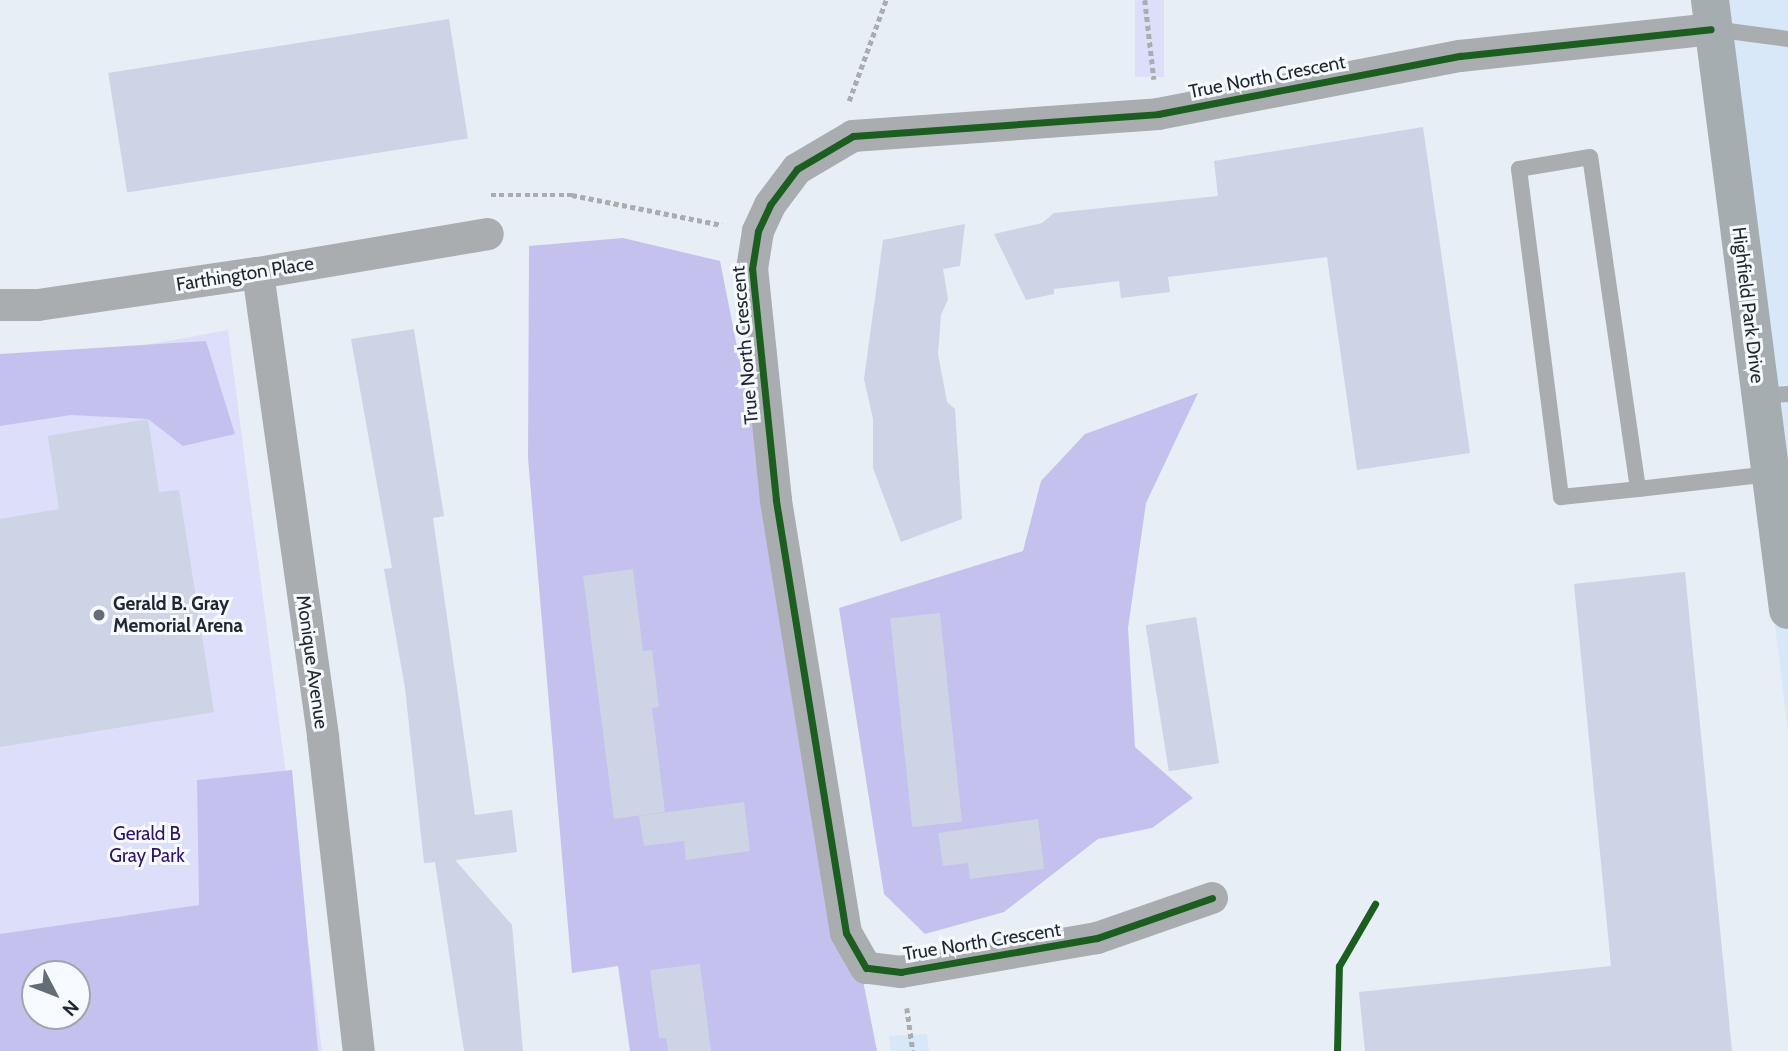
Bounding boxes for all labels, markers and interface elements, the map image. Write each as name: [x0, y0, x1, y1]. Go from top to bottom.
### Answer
street label: True North Crescent: [1187, 51, 1347, 103]
street label: Highfield Park Drive: [1727, 226, 1769, 384]
street label: Farthington Place: [175, 252, 315, 296]
street label: True North Crescent: [727, 265, 763, 425]
place label: Gerald B. Gray Memorial Arena: [113, 593, 243, 637]
street label: Monique Avenue: [291, 594, 333, 730]
marker: Gerald B. Gray Memorial Arena: [91, 607, 107, 623]
park label: Gerald B Gray Park: [109, 823, 185, 867]
street label: True North Crescent: [902, 918, 1062, 966]
north arrow: [21, 960, 91, 1030]
text: N: [57, 995, 84, 1021]

